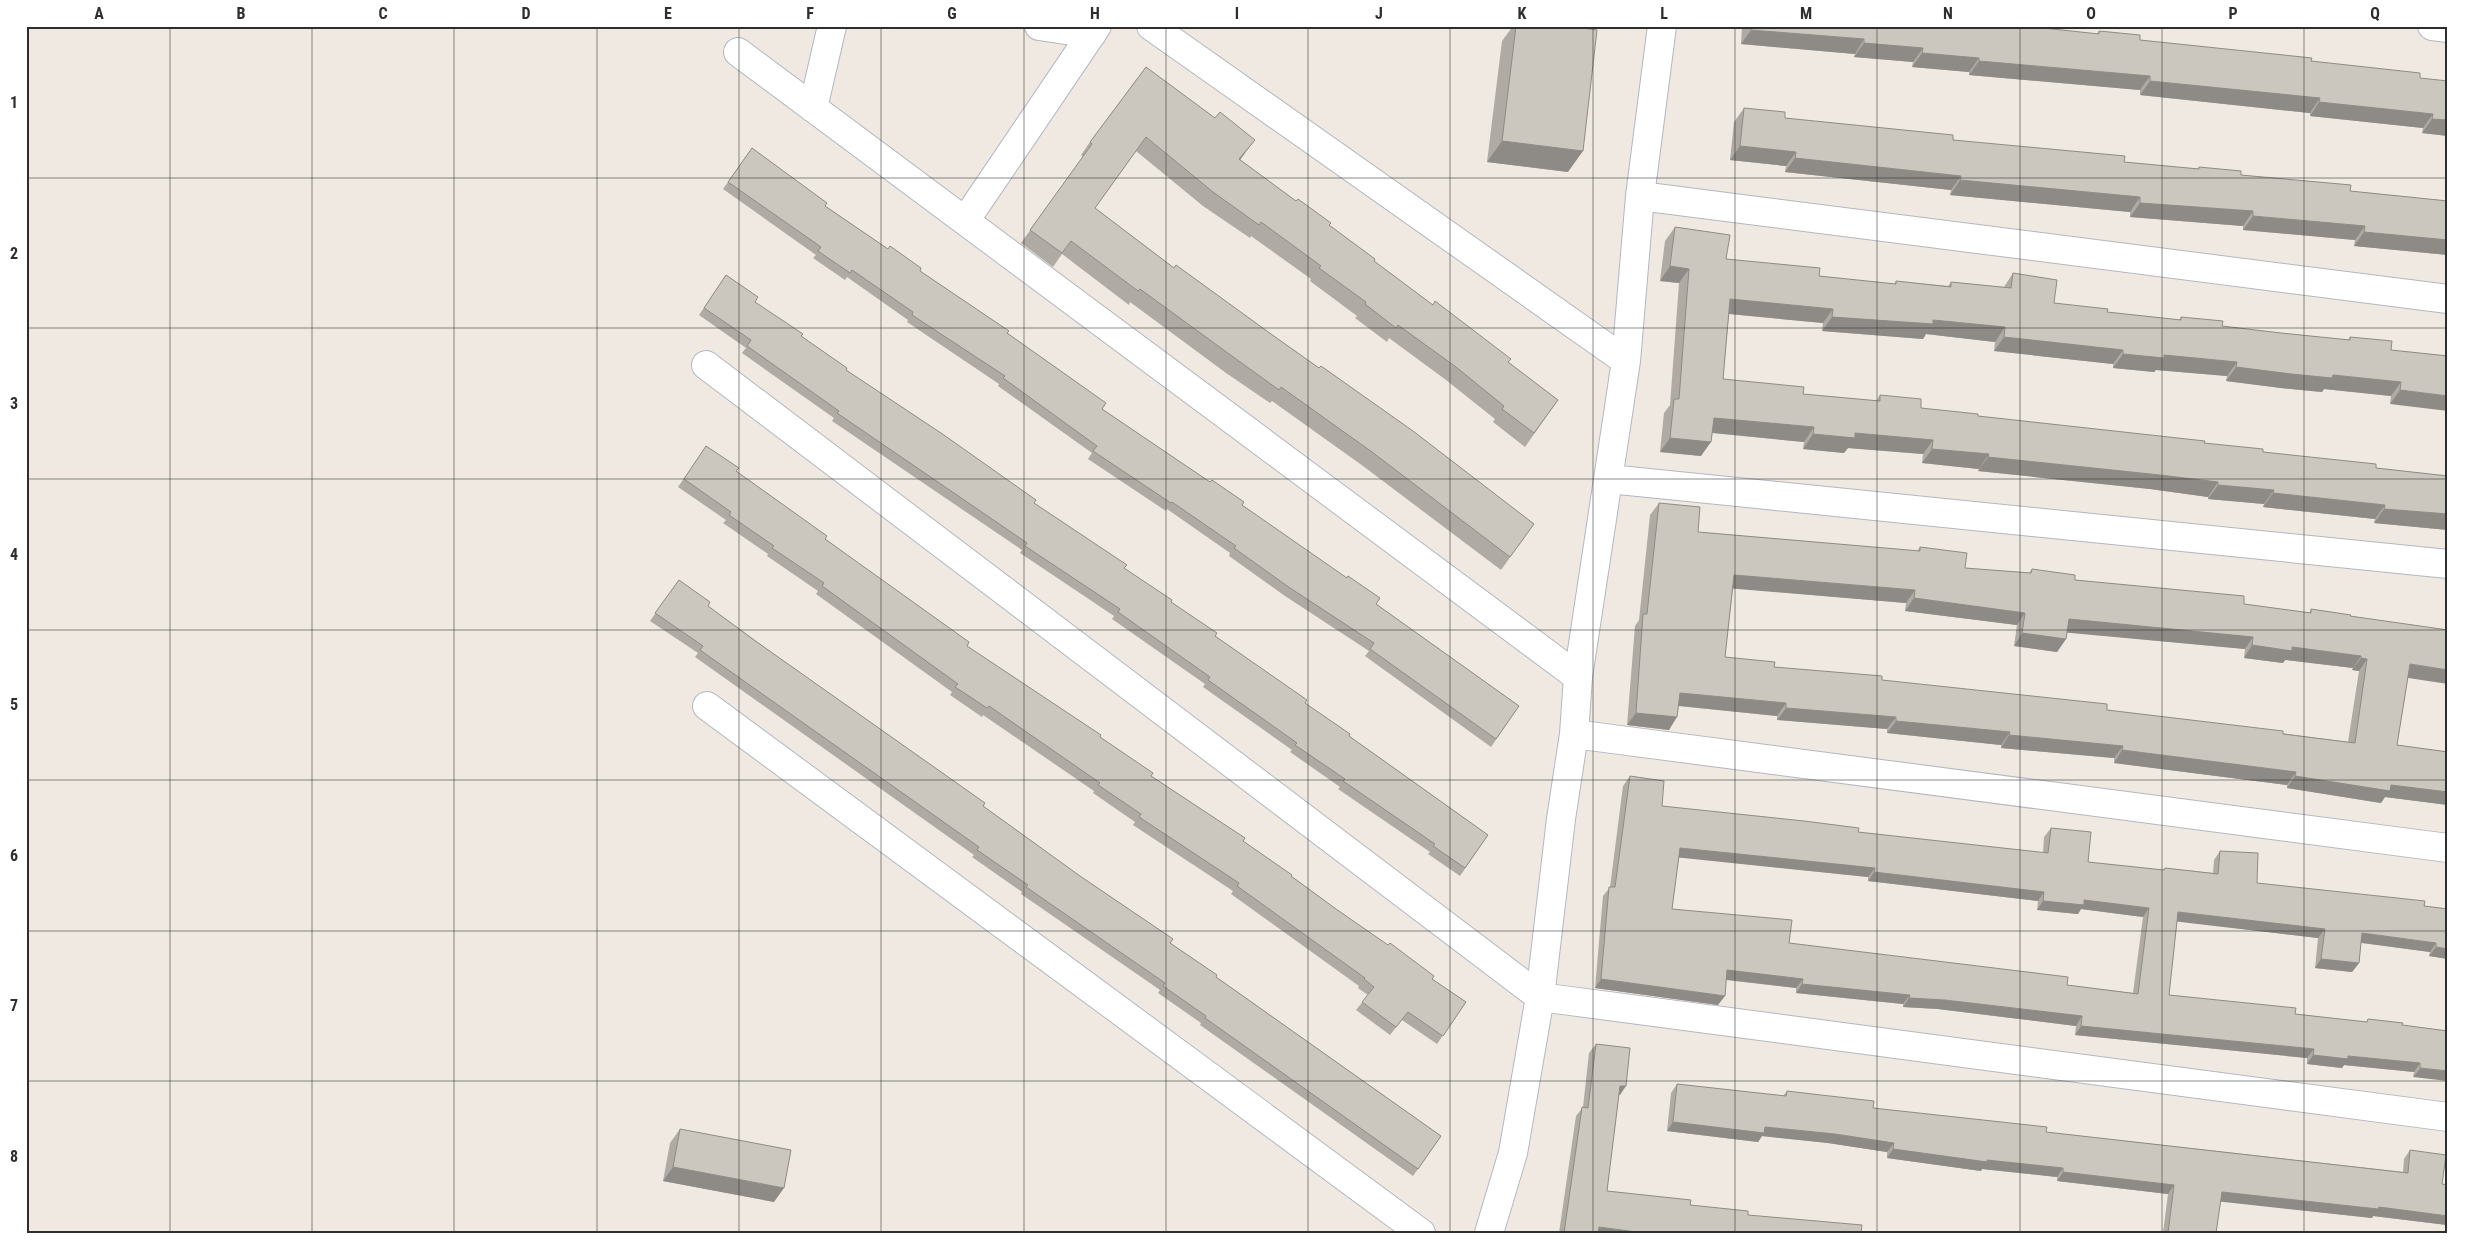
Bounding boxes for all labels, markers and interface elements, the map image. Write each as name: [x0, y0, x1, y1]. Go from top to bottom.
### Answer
text: A: [94, 4, 104, 23]
text: B: [237, 4, 246, 23]
text: C: [378, 4, 388, 23]
text: D: [521, 4, 531, 23]
text: E: [664, 4, 672, 23]
text: F: [806, 4, 814, 23]
text: G: [947, 4, 957, 23]
text: H: [1090, 4, 1100, 23]
text: I: [1235, 4, 1239, 23]
text: J: [1375, 4, 1383, 23]
text: K: [1518, 4, 1527, 23]
text: L: [1660, 4, 1668, 23]
text: M: [1800, 4, 1812, 23]
text: N: [1943, 4, 1953, 23]
text: O: [2086, 4, 2096, 23]
text: P: [2228, 4, 2238, 23]
text: Q: [2370, 4, 2380, 23]
text: 1: [10, 93, 18, 112]
text: 2: [10, 244, 18, 263]
text: 3: [10, 394, 18, 413]
text: 4: [10, 545, 18, 564]
text: 5: [10, 695, 18, 714]
text: 6: [10, 846, 18, 865]
text: 7: [10, 996, 18, 1015]
text: 8: [10, 1147, 18, 1166]

